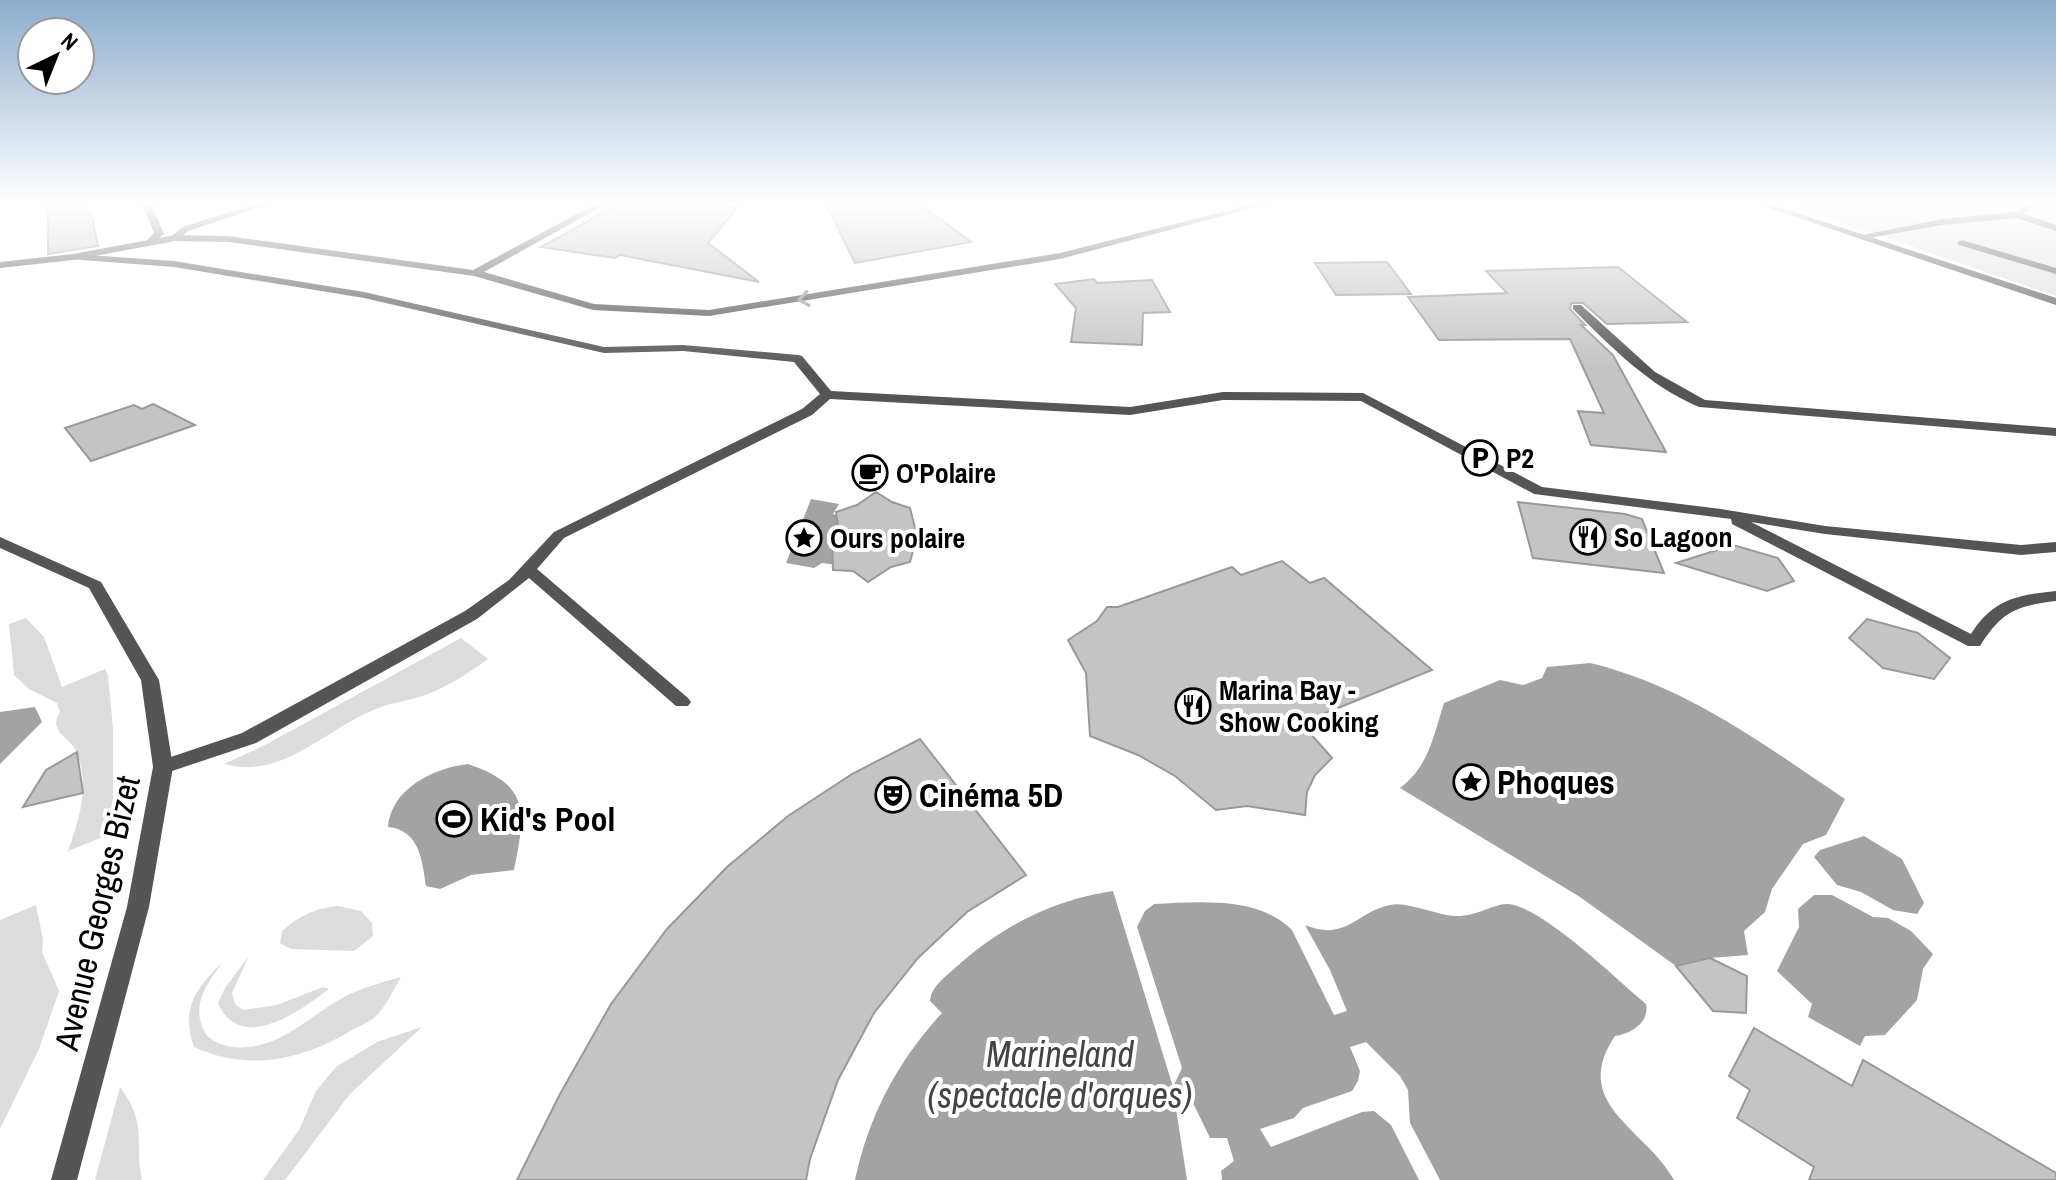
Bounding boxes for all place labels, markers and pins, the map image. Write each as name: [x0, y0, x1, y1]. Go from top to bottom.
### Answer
parking icon: P2: [1461, 439, 1499, 477]
place label: P2: [1506, 439, 1534, 477]
cafe icon: O'Polaire: [851, 454, 889, 492]
place label: O'Polaire: [896, 454, 996, 492]
restaurant icon: So Lagoon: [1569, 518, 1607, 556]
place label: So Lagoon: [1614, 518, 1733, 556]
place icon: Ours polaire: [785, 519, 823, 557]
place label: Ours polaire: [830, 519, 965, 557]
place label: Marina Bay - Show Cooking: [1219, 671, 1378, 741]
restaurant icon: Marina Bay - Show Cooking: [1174, 687, 1212, 725]
place label: Phoques: [1497, 759, 1615, 805]
place icon: Phoques: [1452, 763, 1490, 801]
place label: Cinéma 5D: [919, 772, 1063, 818]
theatre icon: Cinéma 5D: [874, 776, 912, 814]
place label: Kid's Pool: [480, 796, 615, 842]
sports icon: Kid's Pool: [435, 800, 473, 838]

